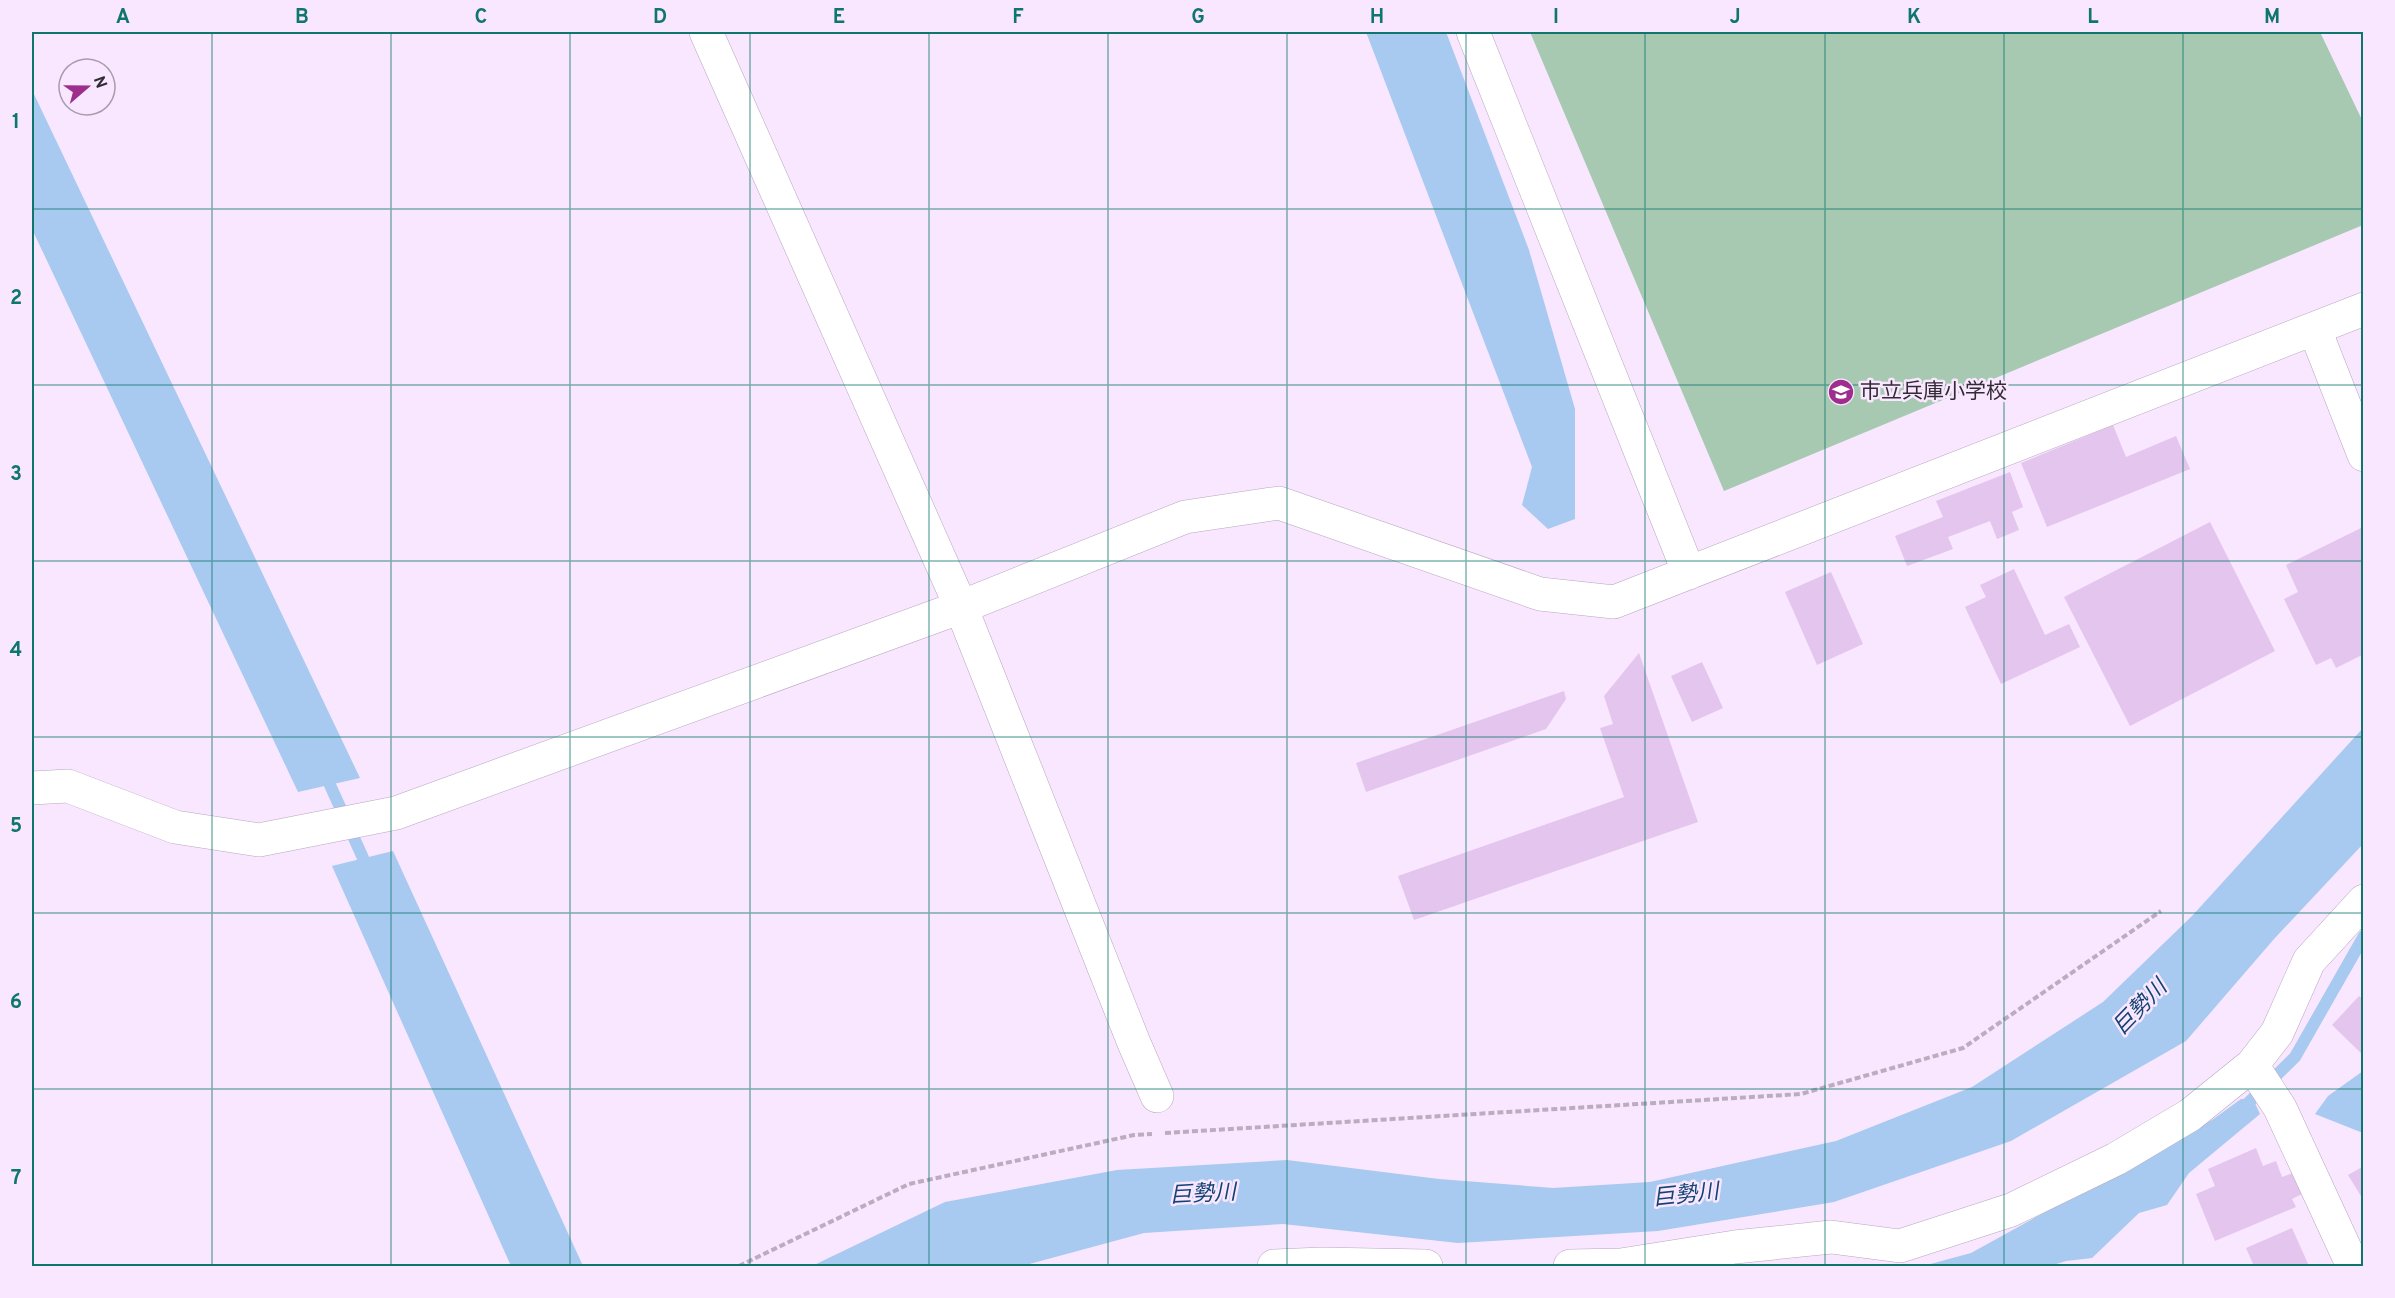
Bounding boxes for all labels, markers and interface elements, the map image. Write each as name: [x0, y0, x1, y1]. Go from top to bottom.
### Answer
text: A: [116, 5, 130, 31]
text: B: [295, 5, 309, 31]
text: C: [475, 5, 487, 31]
text: D: [653, 5, 667, 31]
text: E: [833, 5, 845, 31]
text: F: [1012, 5, 1024, 31]
text: G: [1191, 5, 1205, 31]
text: H: [1370, 5, 1384, 31]
text: I: [1553, 5, 1559, 31]
text: J: [1729, 5, 1741, 31]
text: K: [1907, 5, 1921, 31]
text: L: [2087, 5, 2099, 31]
text: M: [2264, 5, 2280, 31]
north arrow: [57, 57, 117, 117]
text: N: [88, 74, 111, 91]
text: 1: [12, 110, 20, 136]
text: 2: [10, 286, 22, 312]
school or university icon: 市立兵庫小学校: [1826, 377, 1856, 407]
place label: 市立兵庫小学校: [1860, 379, 2007, 406]
text: 3: [10, 462, 22, 488]
text: 4: [10, 638, 22, 664]
text: 5: [10, 814, 22, 840]
water label: 巨勢川: [2108, 973, 2175, 1041]
text: 6: [10, 990, 22, 1016]
text: 7: [11, 1166, 21, 1192]
water label: 巨勢川: [1652, 1179, 1722, 1213]
water label: 巨勢川: [1169, 1180, 1239, 1210]

